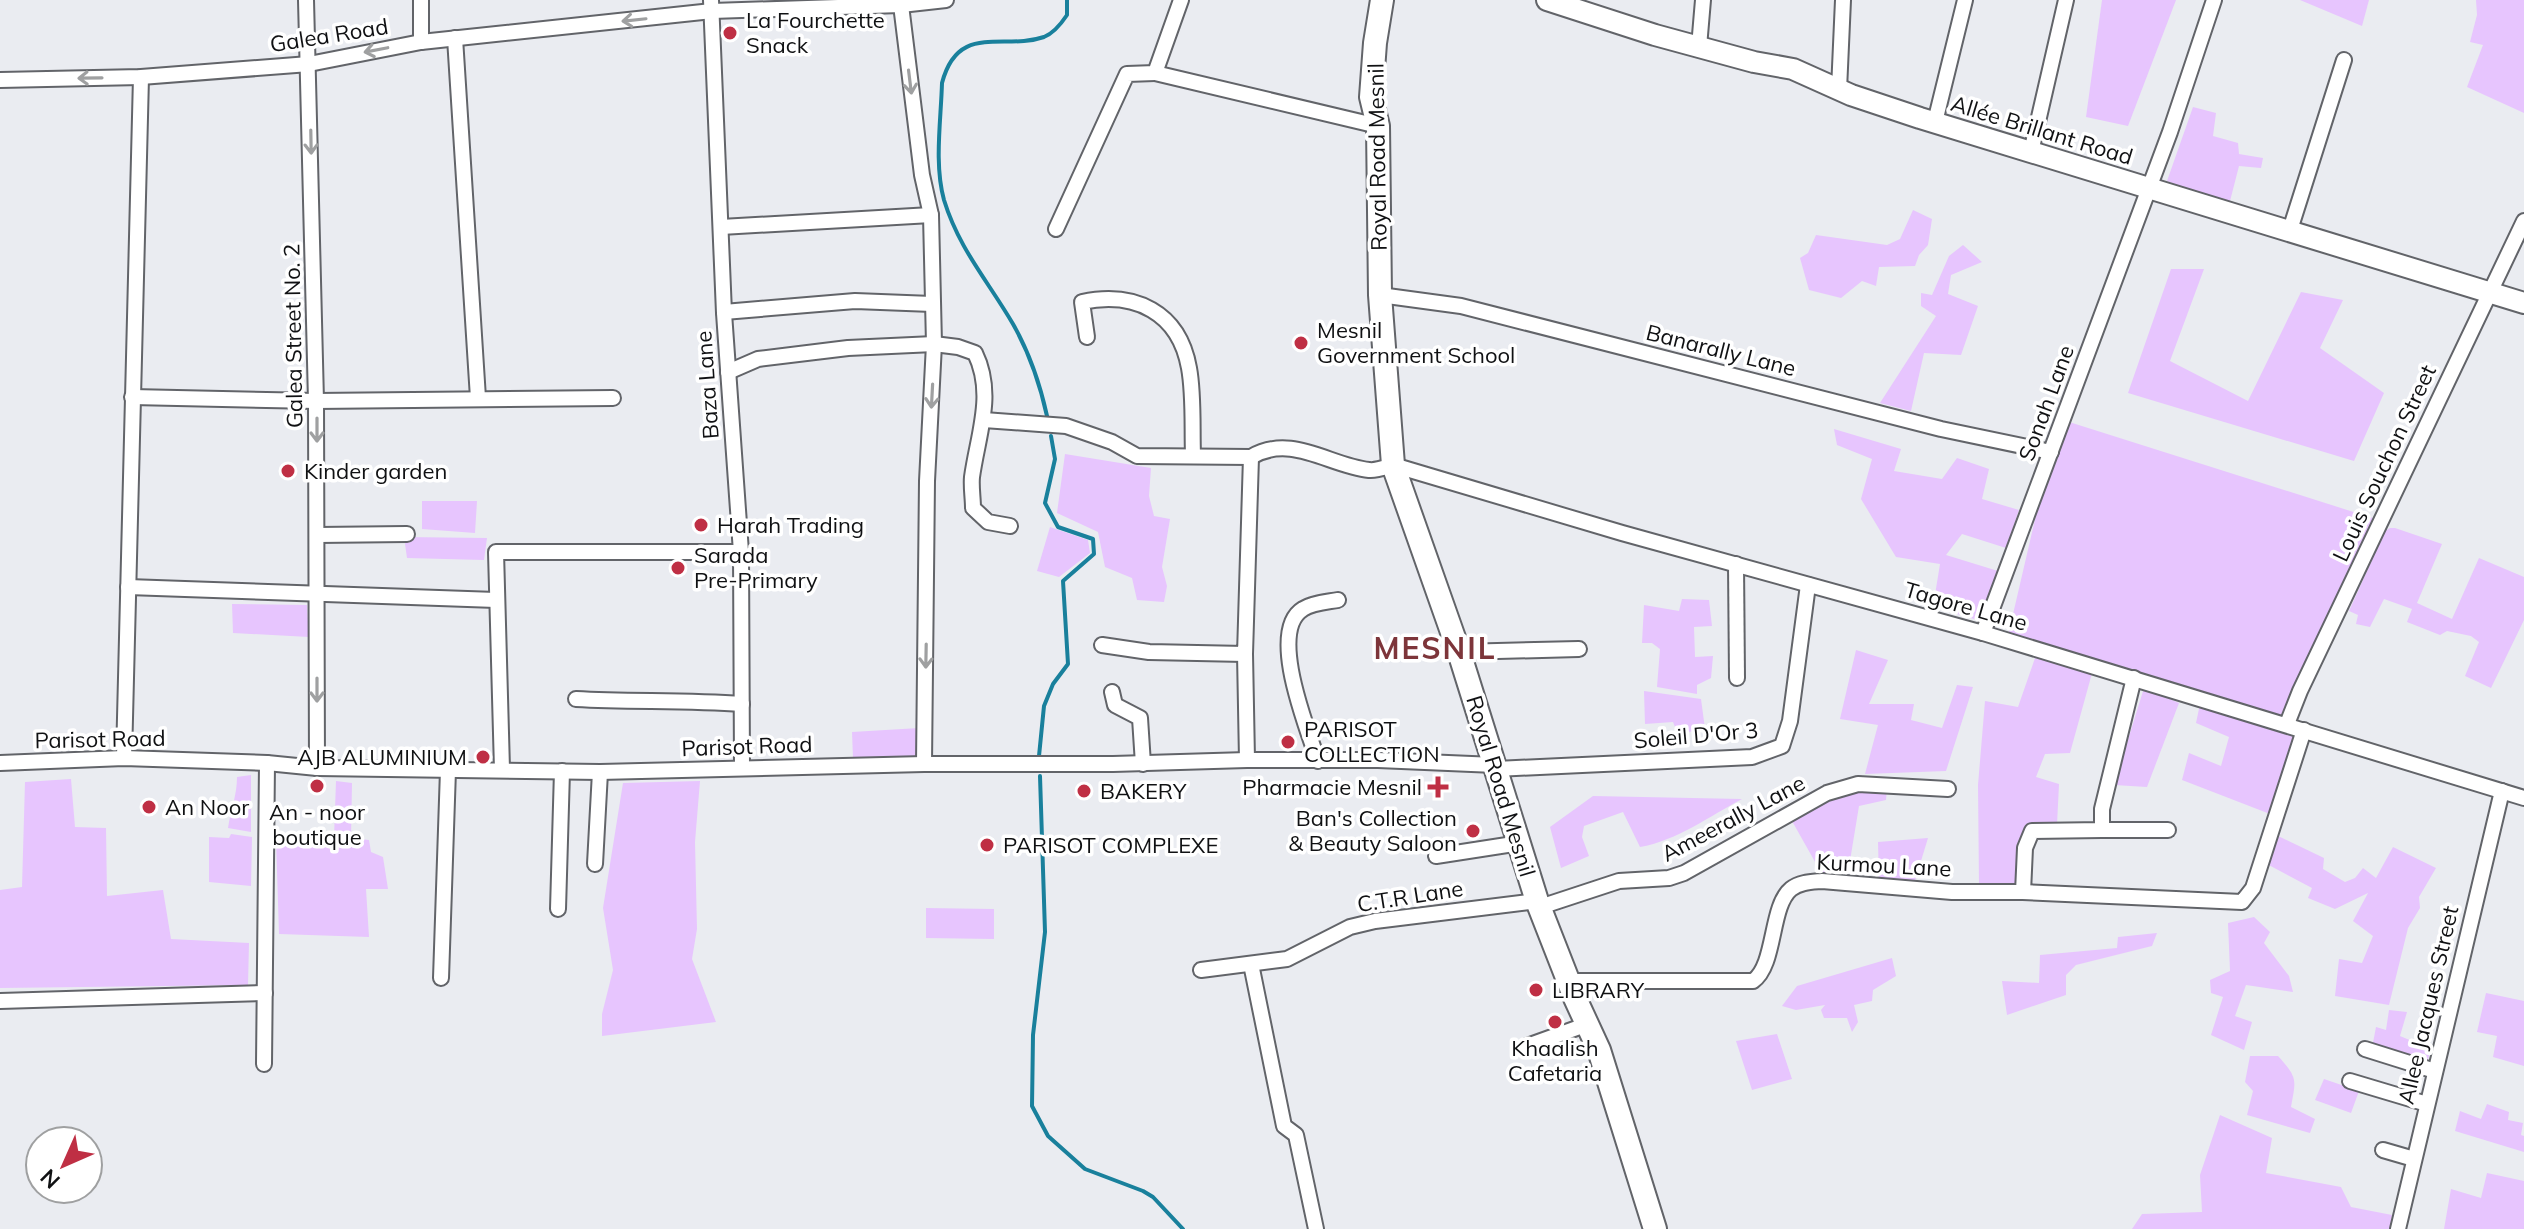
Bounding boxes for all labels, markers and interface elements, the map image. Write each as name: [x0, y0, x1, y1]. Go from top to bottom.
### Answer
place label: La Fourchette Snack: [746, 6, 885, 59]
street label: Galea Road: [268, 12, 390, 58]
one-way arrow: [621, 12, 648, 27]
marker: La Fourchette Snack: [721, 24, 739, 42]
one-way arrow: [364, 44, 389, 59]
street label: Royal Road Mesnil: [1361, 63, 1393, 251]
one-way arrow: [902, 68, 917, 95]
one-way arrow: [77, 71, 104, 86]
street label: Allée Brillant Road: [1948, 89, 2136, 171]
one-way arrow: [303, 128, 319, 155]
street label: Galea Street No. 2: [277, 244, 309, 428]
place label: Mesnil Government School: [1317, 316, 1515, 369]
street label: Banarally Lane: [1643, 318, 1799, 382]
street label: Baza Lane: [689, 330, 725, 440]
marker: Mesnil Government School: [1292, 334, 1310, 352]
street label: Sonah Lane: [2012, 341, 2080, 465]
street label: Louis Souchon Street: [2326, 360, 2442, 566]
one-way arrow: [924, 382, 939, 409]
one-way arrow: [309, 416, 325, 443]
place label: Kinder garden: [304, 457, 447, 485]
marker: Kinder garden: [279, 462, 297, 480]
place label: Harah Trading: [717, 511, 864, 539]
marker: Harah Trading: [692, 516, 710, 534]
place label: Sarada Pre-Primary: [694, 541, 818, 594]
marker: Sarada Pre-Primary: [669, 559, 687, 577]
street label: Tagore Lane: [1901, 575, 2031, 637]
district label: MESNIL: [1374, 629, 1496, 667]
one-way arrow: [918, 642, 933, 669]
one-way arrow: [309, 676, 325, 703]
street label: Royal Road Mesnil: [1460, 692, 1542, 880]
place label: PARISOT COLLECTION: [1304, 715, 1440, 768]
street label: Soleil D'Or 3: [1633, 716, 1759, 754]
street label: Parisot Road: [34, 724, 166, 754]
street label: Parisot Road: [681, 730, 813, 762]
marker: PARISOT COLLECTION: [1279, 733, 1297, 751]
place label: AJB ALUMINIUM: [297, 743, 467, 771]
marker: AJB ALUMINIUM: [474, 748, 492, 766]
street label: Ameerally Lane: [1656, 768, 1810, 868]
place label: Pharmacie Mesnil: [1242, 773, 1422, 801]
marker: An - noor boutique: [308, 777, 326, 795]
place label: BAKERY: [1100, 777, 1187, 805]
marker: Pharmacie Mesnil: [1429, 778, 1447, 796]
marker: BAKERY: [1075, 782, 1093, 800]
place label: An Noor: [165, 793, 249, 821]
marker: An Noor: [140, 798, 158, 816]
place label: An - noor boutique: [269, 798, 365, 851]
place label: Ban's Collection & Beauty Saloon: [1288, 804, 1457, 857]
marker: Ban's Collection & Beauty Saloon: [1464, 822, 1482, 840]
place label: PARISOT COMPLEXE: [1003, 831, 1218, 859]
marker: PARISOT COMPLEXE: [978, 836, 996, 854]
street label: Kurmou Lane: [1816, 847, 1952, 883]
street label: C.T.R Lane: [1355, 874, 1465, 918]
street label: Allee Jacques Street: [2392, 903, 2465, 1107]
place label: LIBRARY: [1552, 976, 1645, 1004]
marker: LIBRARY: [1527, 981, 1545, 999]
marker: Khaalish Cafetaria: [1546, 1013, 1564, 1031]
place label: Khaalish Cafetaria: [1508, 1034, 1602, 1087]
north arrow: [24, 1125, 104, 1205]
text: N: [34, 1163, 66, 1195]

